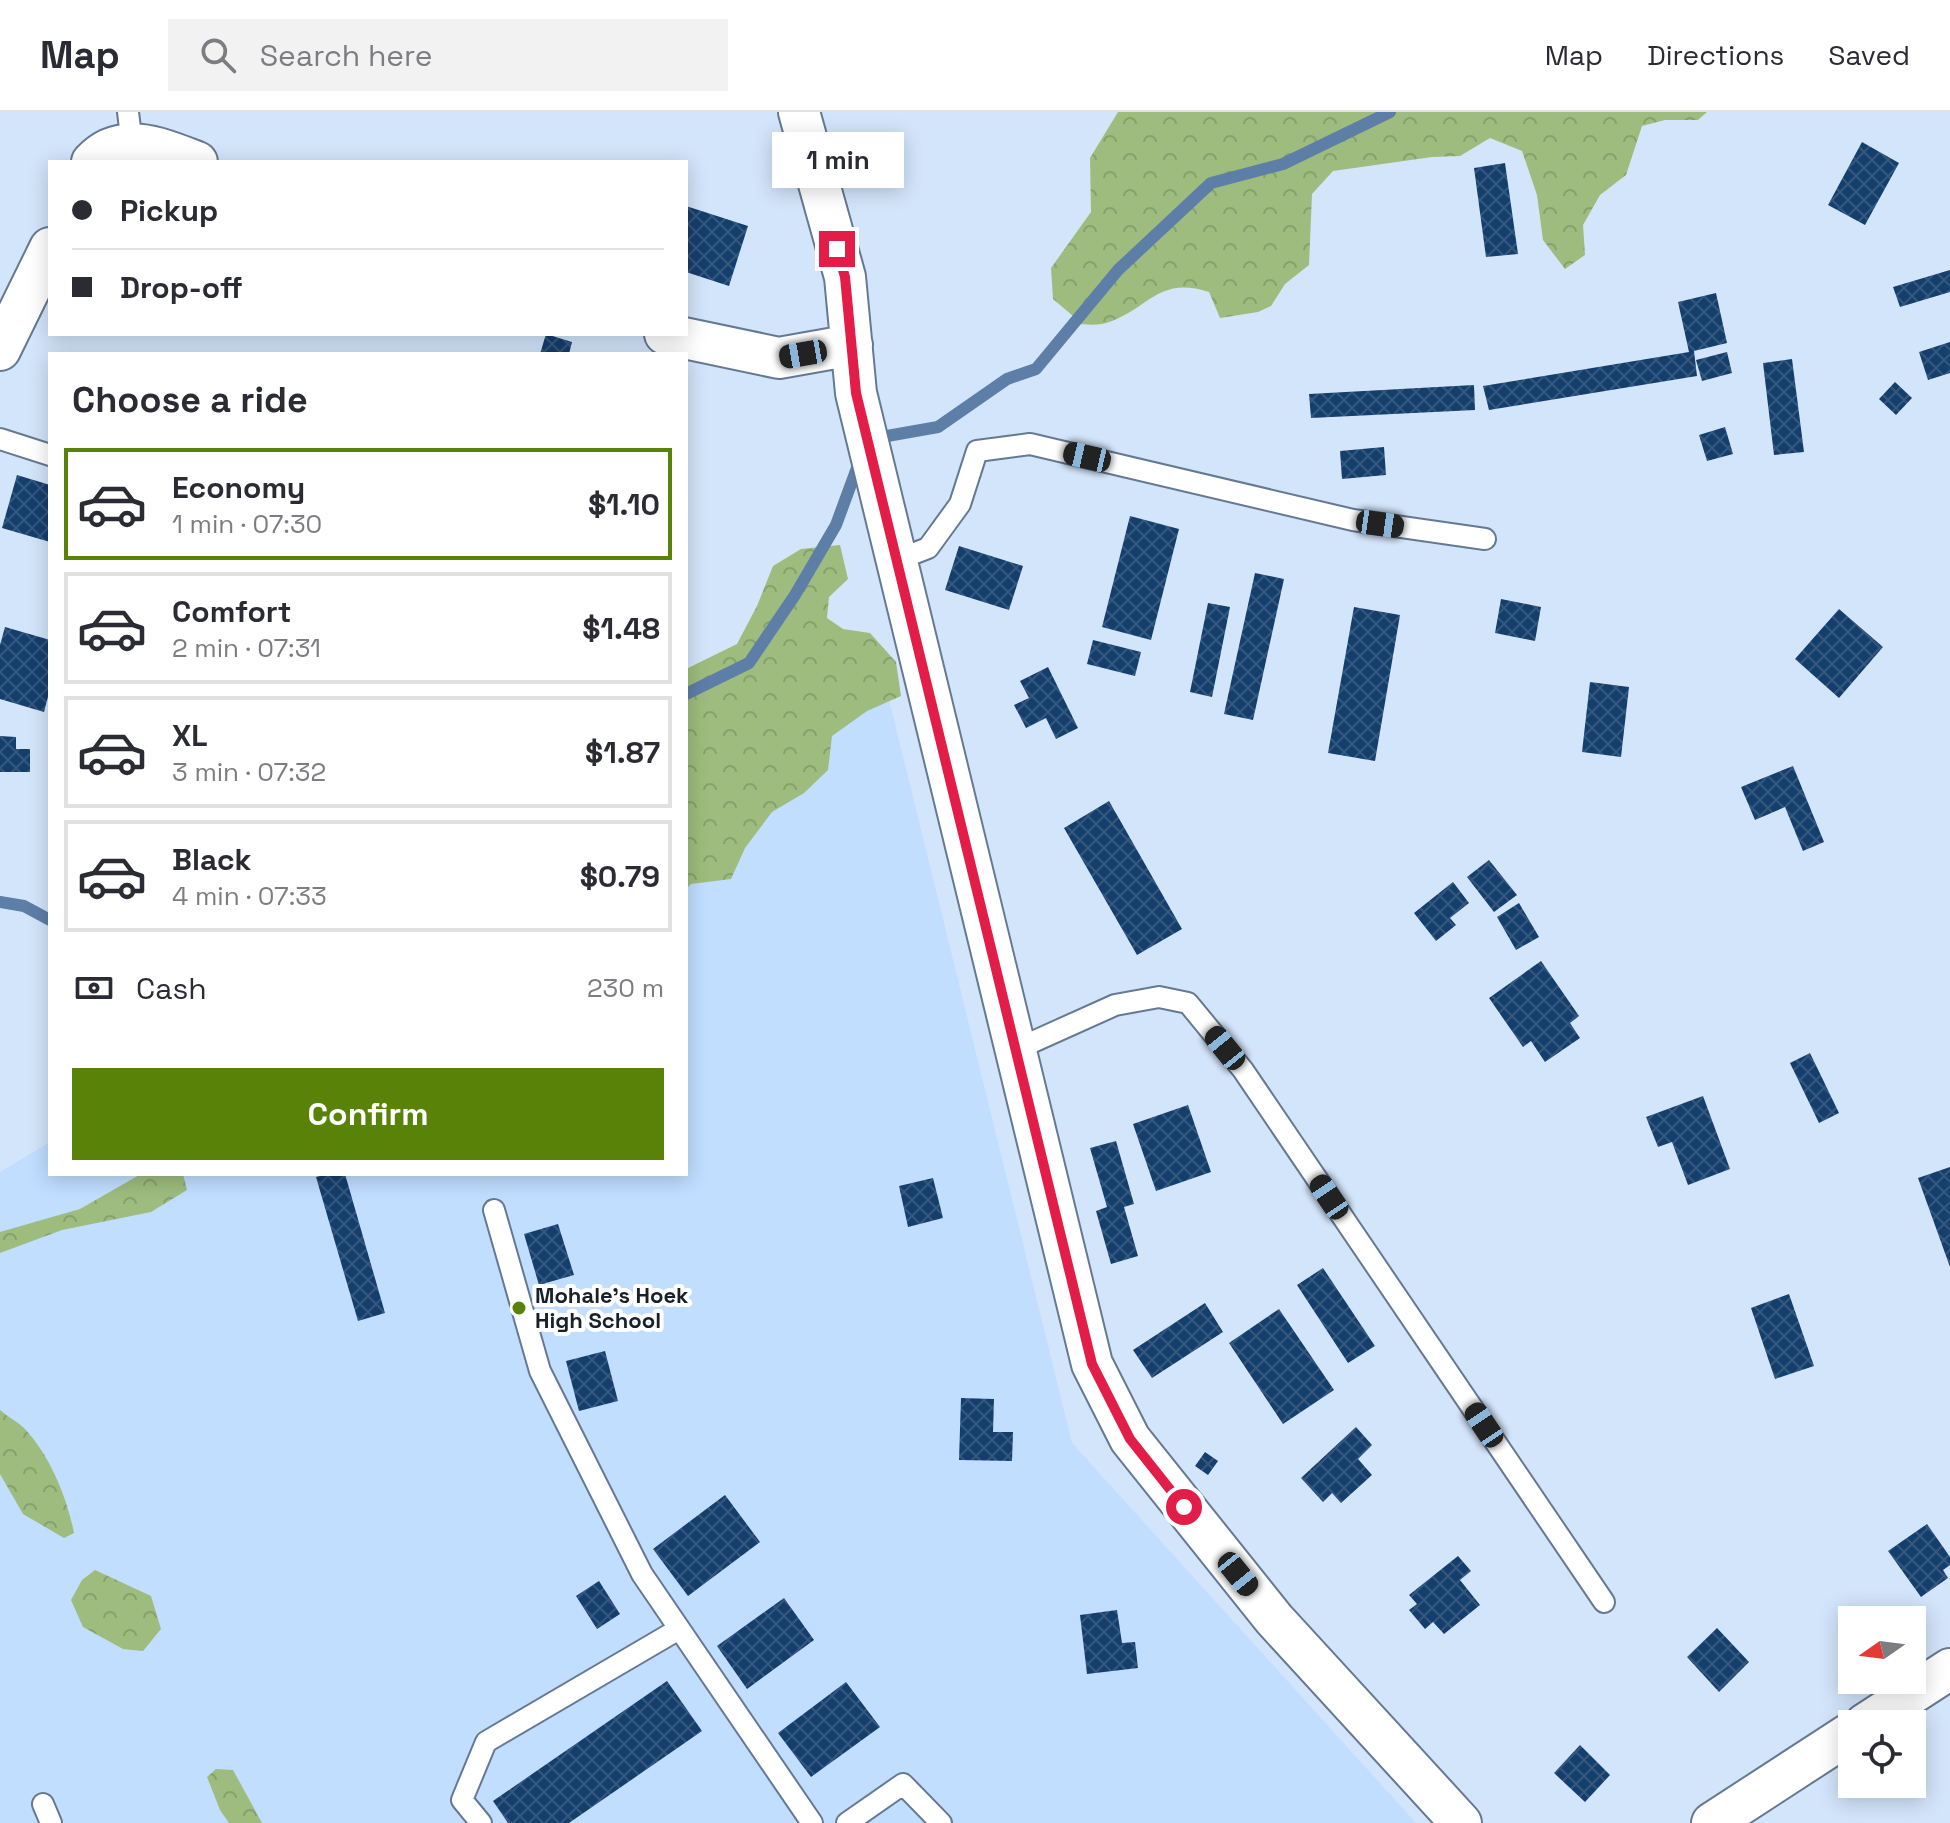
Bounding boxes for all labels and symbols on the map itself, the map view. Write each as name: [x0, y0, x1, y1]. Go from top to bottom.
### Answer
callout: 1 min: [771, 133, 903, 189]
route end: [819, 231, 855, 267]
car: [777, 338, 829, 370]
car: [1061, 440, 1113, 474]
car: [1355, 509, 1405, 539]
car: [1201, 1022, 1249, 1074]
car: [1306, 1170, 1352, 1224]
place label: Mohale's Hoek High School: [535, 1281, 689, 1334]
marker: Mohale's Hoek High School: [510, 1299, 528, 1317]
car: [1461, 1398, 1507, 1452]
route start: [1166, 1489, 1202, 1525]
car: [1214, 1548, 1262, 1600]
north arrow: [1838, 1606, 1926, 1694]

